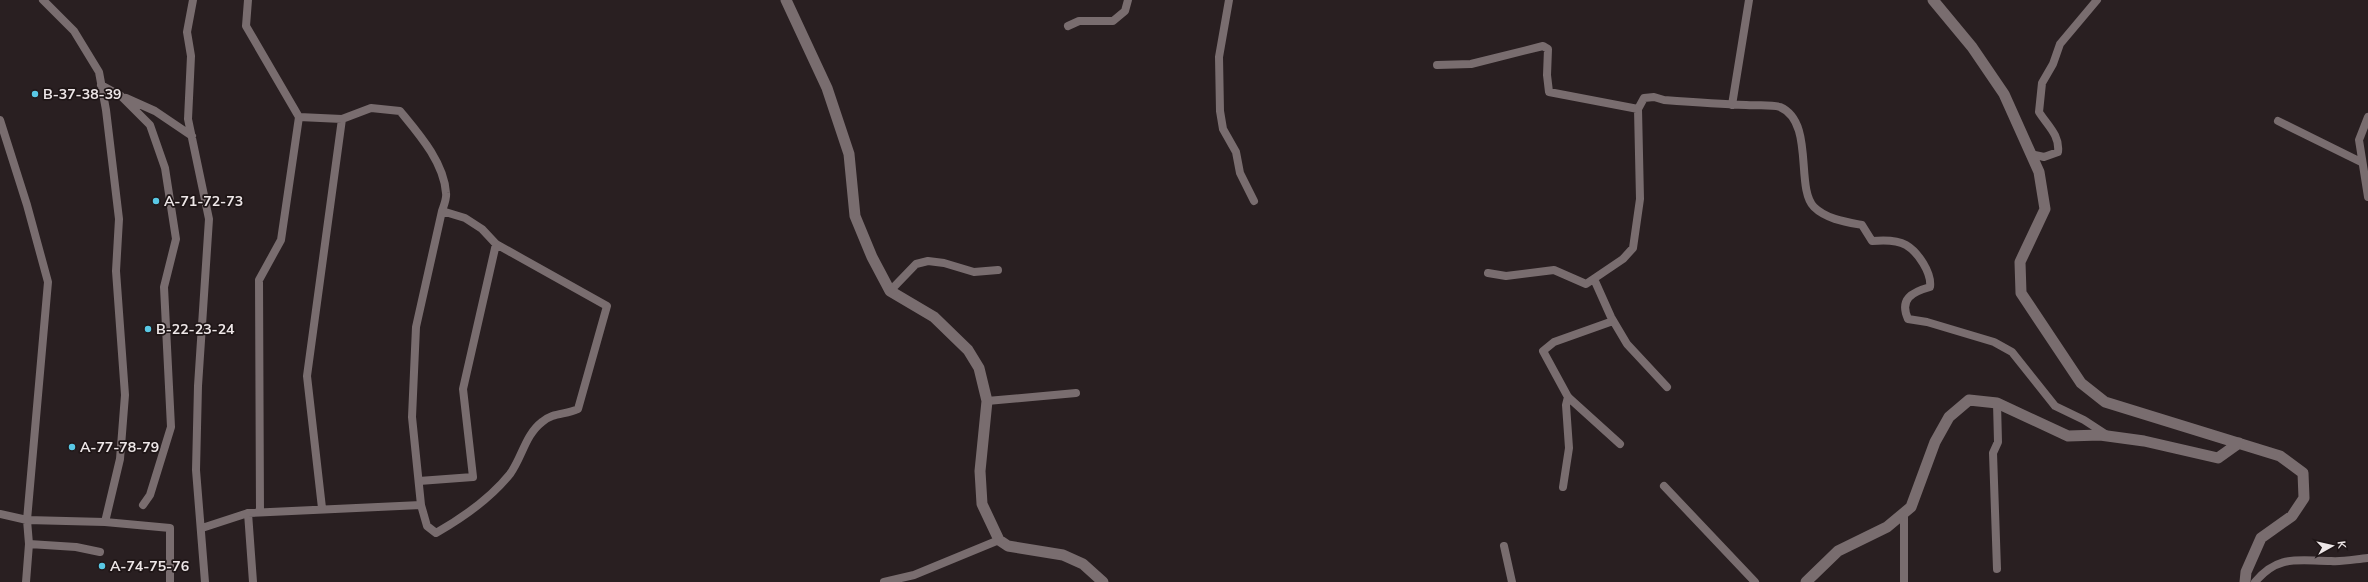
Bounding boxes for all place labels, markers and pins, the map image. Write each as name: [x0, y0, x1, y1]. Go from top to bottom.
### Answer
place label: B-37-38-39: [43, 85, 121, 103]
marker: B-37-38-39: [30, 89, 40, 99]
place label: A-71-72-73: [164, 192, 243, 210]
marker: A-71-72-73: [151, 196, 161, 206]
place label: B-22-23-24: [156, 320, 235, 338]
marker: B-22-23-24: [143, 324, 153, 334]
place label: A-77-78-79: [80, 438, 159, 456]
marker: A-77-78-79: [67, 442, 77, 452]
place label: A-74-75-76: [110, 557, 189, 575]
marker: A-74-75-76: [97, 561, 107, 571]

